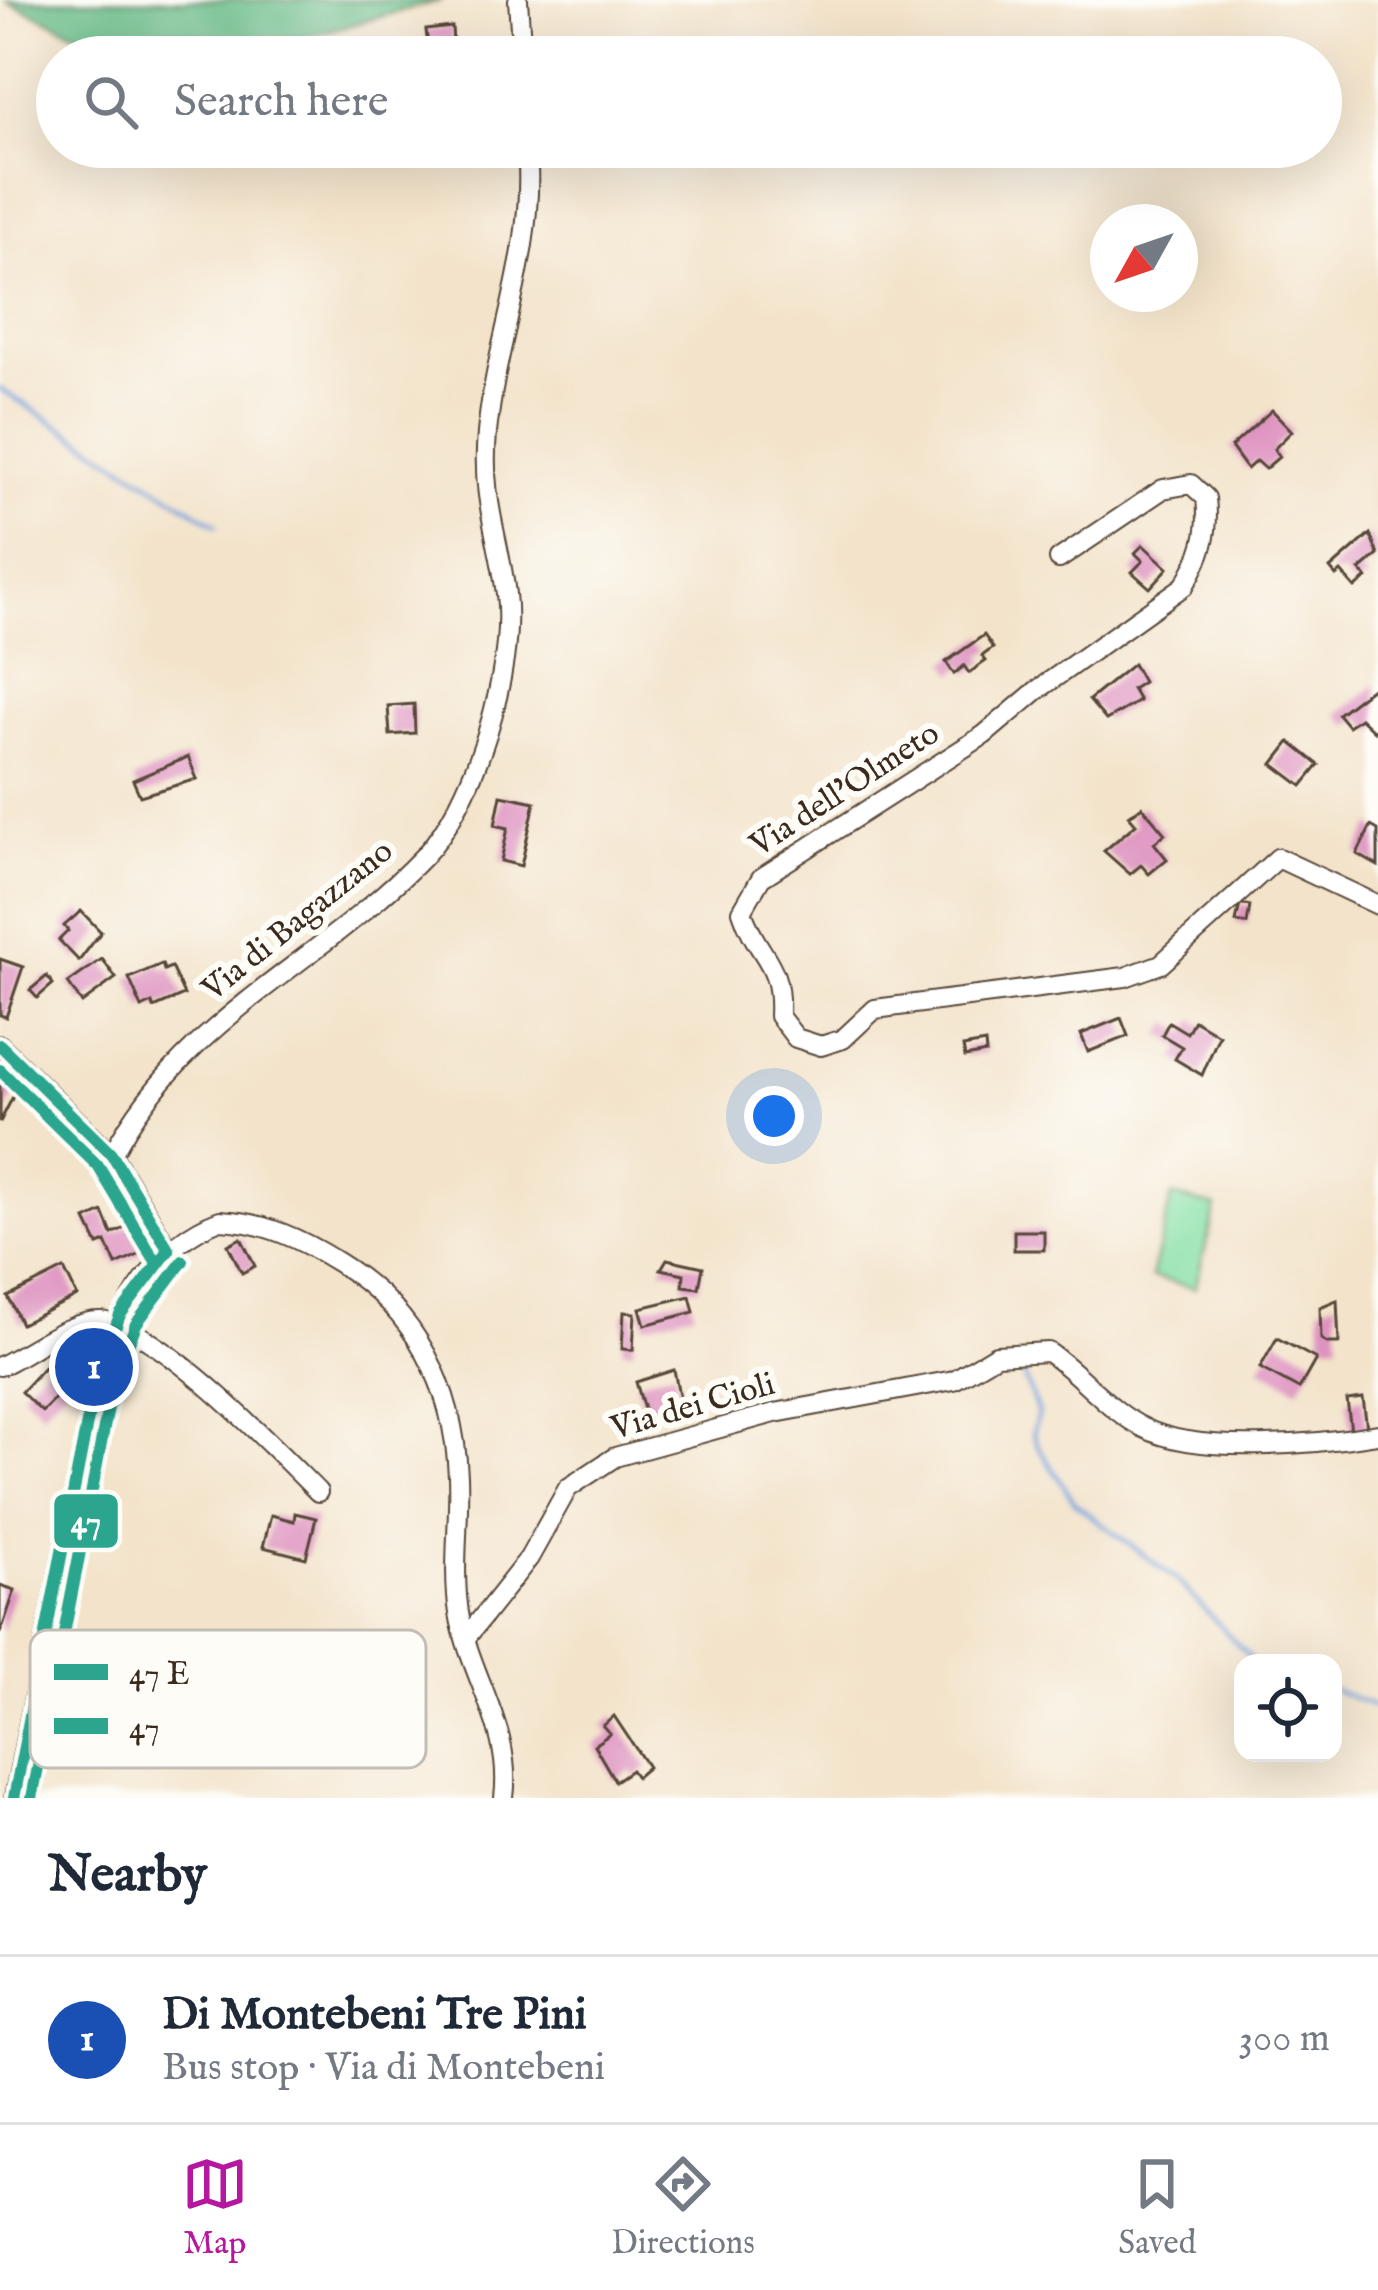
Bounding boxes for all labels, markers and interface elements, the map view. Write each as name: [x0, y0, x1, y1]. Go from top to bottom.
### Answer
search box: [36, 36, 1342, 168]
icon: search: [78, 69, 144, 135]
text: Search here: [174, 74, 388, 131]
north arrow: [1090, 204, 1198, 312]
street label: Via dell'Olmeto: [741, 713, 948, 867]
street label: Via di Bagazzano: [193, 831, 402, 1012]
your location: [744, 1086, 804, 1146]
pin: 1: [55, 1322, 133, 1412]
street label: Via dei Cioli: [605, 1364, 780, 1451]
line badge: 47: [52, 1492, 120, 1550]
text: 47: [71, 1502, 101, 1544]
legend: [30, 1630, 426, 1768]
text: 47 E: [129, 1654, 190, 1696]
map controls: [1234, 1654, 1342, 1762]
button: locate: [1234, 1654, 1342, 1762]
text: 47: [129, 1708, 160, 1750]
text: Nearby: [48, 1844, 207, 1909]
text: Di Montebeni Tre Pini: [162, 1987, 587, 2044]
text: 1: [80, 2015, 94, 2064]
text: 300 m: [1238, 2015, 1330, 2064]
text: Bus stop · Via di Montebeni: [162, 2044, 605, 2093]
tab: Map: [182, 2151, 248, 2265]
tab: Directions: [611, 2151, 755, 2265]
tab: Saved: [1118, 2151, 1196, 2265]

